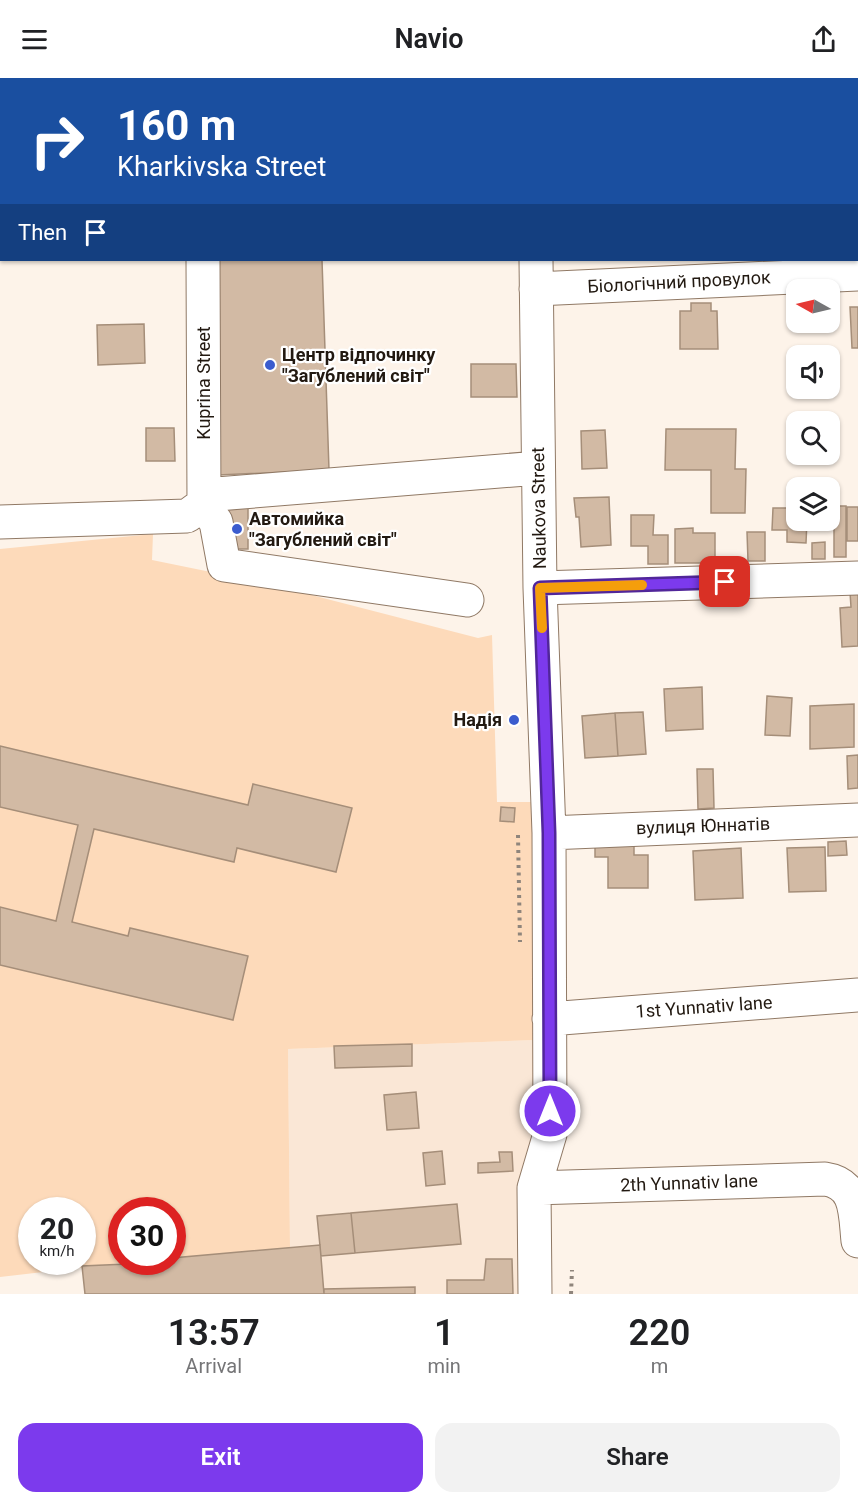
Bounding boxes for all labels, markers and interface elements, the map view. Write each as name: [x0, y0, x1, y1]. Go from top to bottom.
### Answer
icon: menu: [18, 23, 51, 56]
text: Navio: [394, 23, 464, 55]
icon: share: [807, 23, 840, 56]
text: 160 m: [117, 101, 236, 150]
icon: right: [18, 102, 96, 180]
text: Kharkivska Street: [117, 151, 326, 183]
icon: arrive: [79, 216, 112, 249]
text: Then: [18, 220, 67, 245]
street label: Біологічний провулок: [587, 266, 771, 297]
north arrow: [786, 279, 840, 333]
map controls: [786, 279, 840, 531]
street label: Kuprina Street: [193, 326, 214, 440]
place label: Центр відпочинку "Загублений світ": [282, 344, 436, 386]
button: sound: [786, 345, 840, 399]
marker: Центр відпочинку "Загублений світ": [263, 358, 277, 372]
button: search: [786, 411, 840, 465]
street label: Naukova Street: [527, 447, 550, 569]
button: layers: [786, 477, 840, 531]
place label: Автомийка "Загублений світ": [249, 508, 397, 550]
marker: Автомийка "Загублений світ": [230, 522, 244, 536]
pin: [699, 556, 750, 607]
icon: arrive: [708, 565, 741, 598]
place label: Надія: [453, 709, 502, 730]
marker: Надія: [507, 713, 521, 727]
street label: вулиця Юннатів: [636, 813, 770, 838]
street label: 1st Yunnativ lane: [635, 991, 773, 1022]
position arrow: [518, 1079, 582, 1143]
street label: 2th Yunnativ lane: [620, 1170, 758, 1195]
speed limit sign: 30: [108, 1197, 186, 1275]
text: 20: [40, 1211, 74, 1246]
text: km/h: [39, 1242, 75, 1260]
text: 13:57: [168, 1312, 260, 1354]
text: 1: [434, 1312, 454, 1354]
text: 220: [629, 1312, 690, 1354]
text: Arrival: [185, 1354, 242, 1378]
text: min: [427, 1354, 461, 1378]
text: m: [651, 1354, 668, 1378]
button: Exit: [18, 1423, 423, 1492]
button: Share: [435, 1423, 840, 1492]

